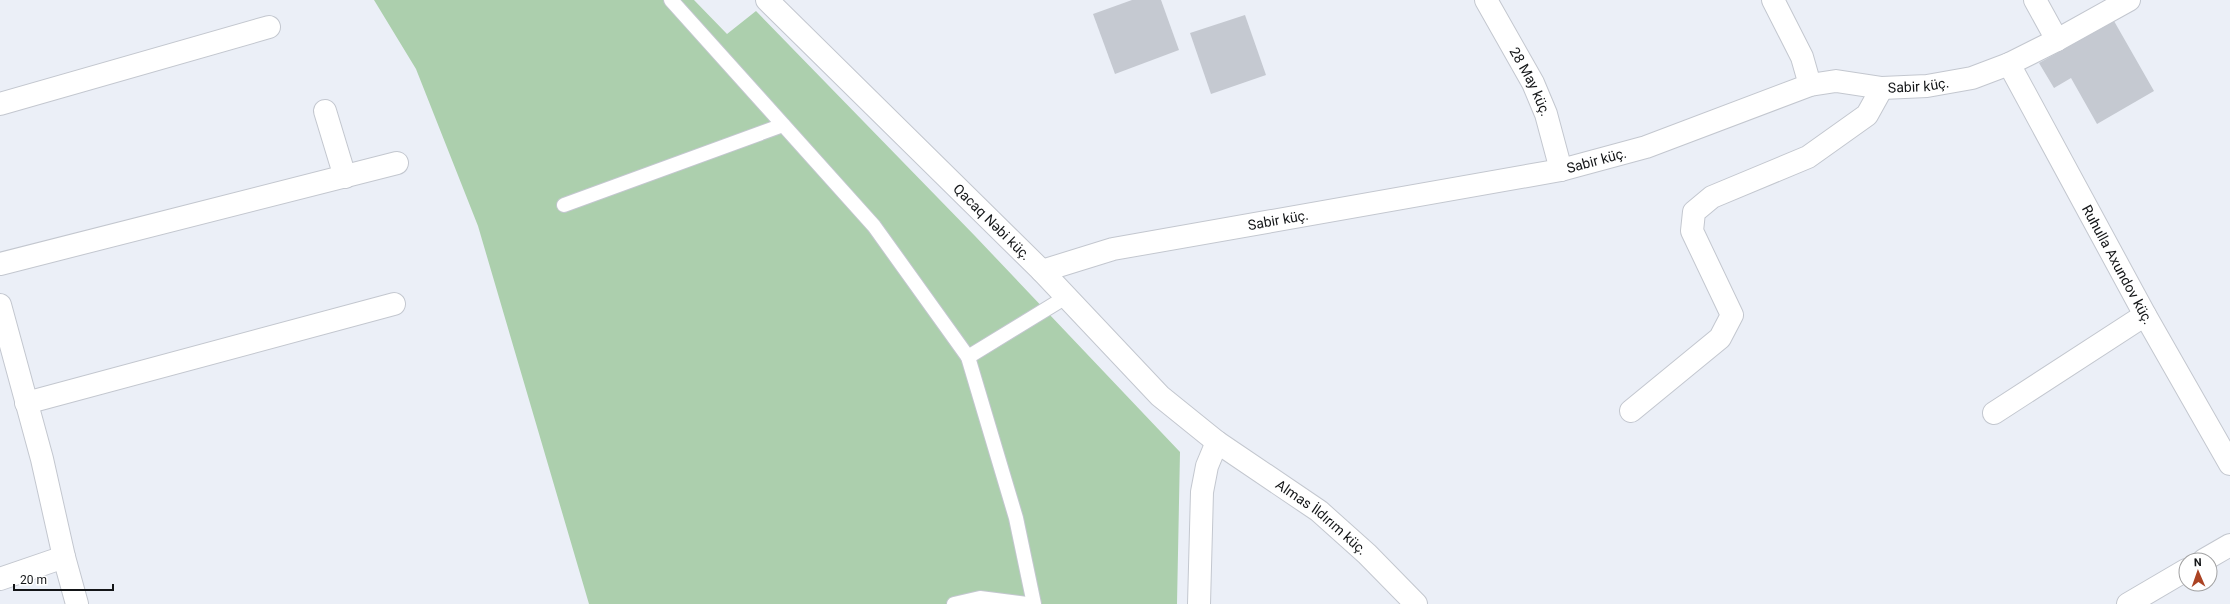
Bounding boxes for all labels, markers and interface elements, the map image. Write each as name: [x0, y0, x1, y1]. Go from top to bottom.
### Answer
street label: 28 May küç.: [1506, 44, 1554, 118]
street label: Sabir küç.: [1888, 74, 1950, 96]
street label: Sabir küç.: [1565, 145, 1628, 176]
street label: Qacaq Nəbi küç.: [950, 180, 1034, 263]
street label: Ruhulla Axundov küç.: [2079, 202, 2156, 327]
street label: Sabir küç.: [1247, 207, 1310, 233]
street label: Almas İldırım küç.: [1273, 476, 1370, 558]
north arrow: [2178, 552, 2218, 592]
text: N: [2194, 556, 2202, 569]
scale bar: [14, 566, 113, 592]
text: 20 m: [20, 573, 47, 587]

